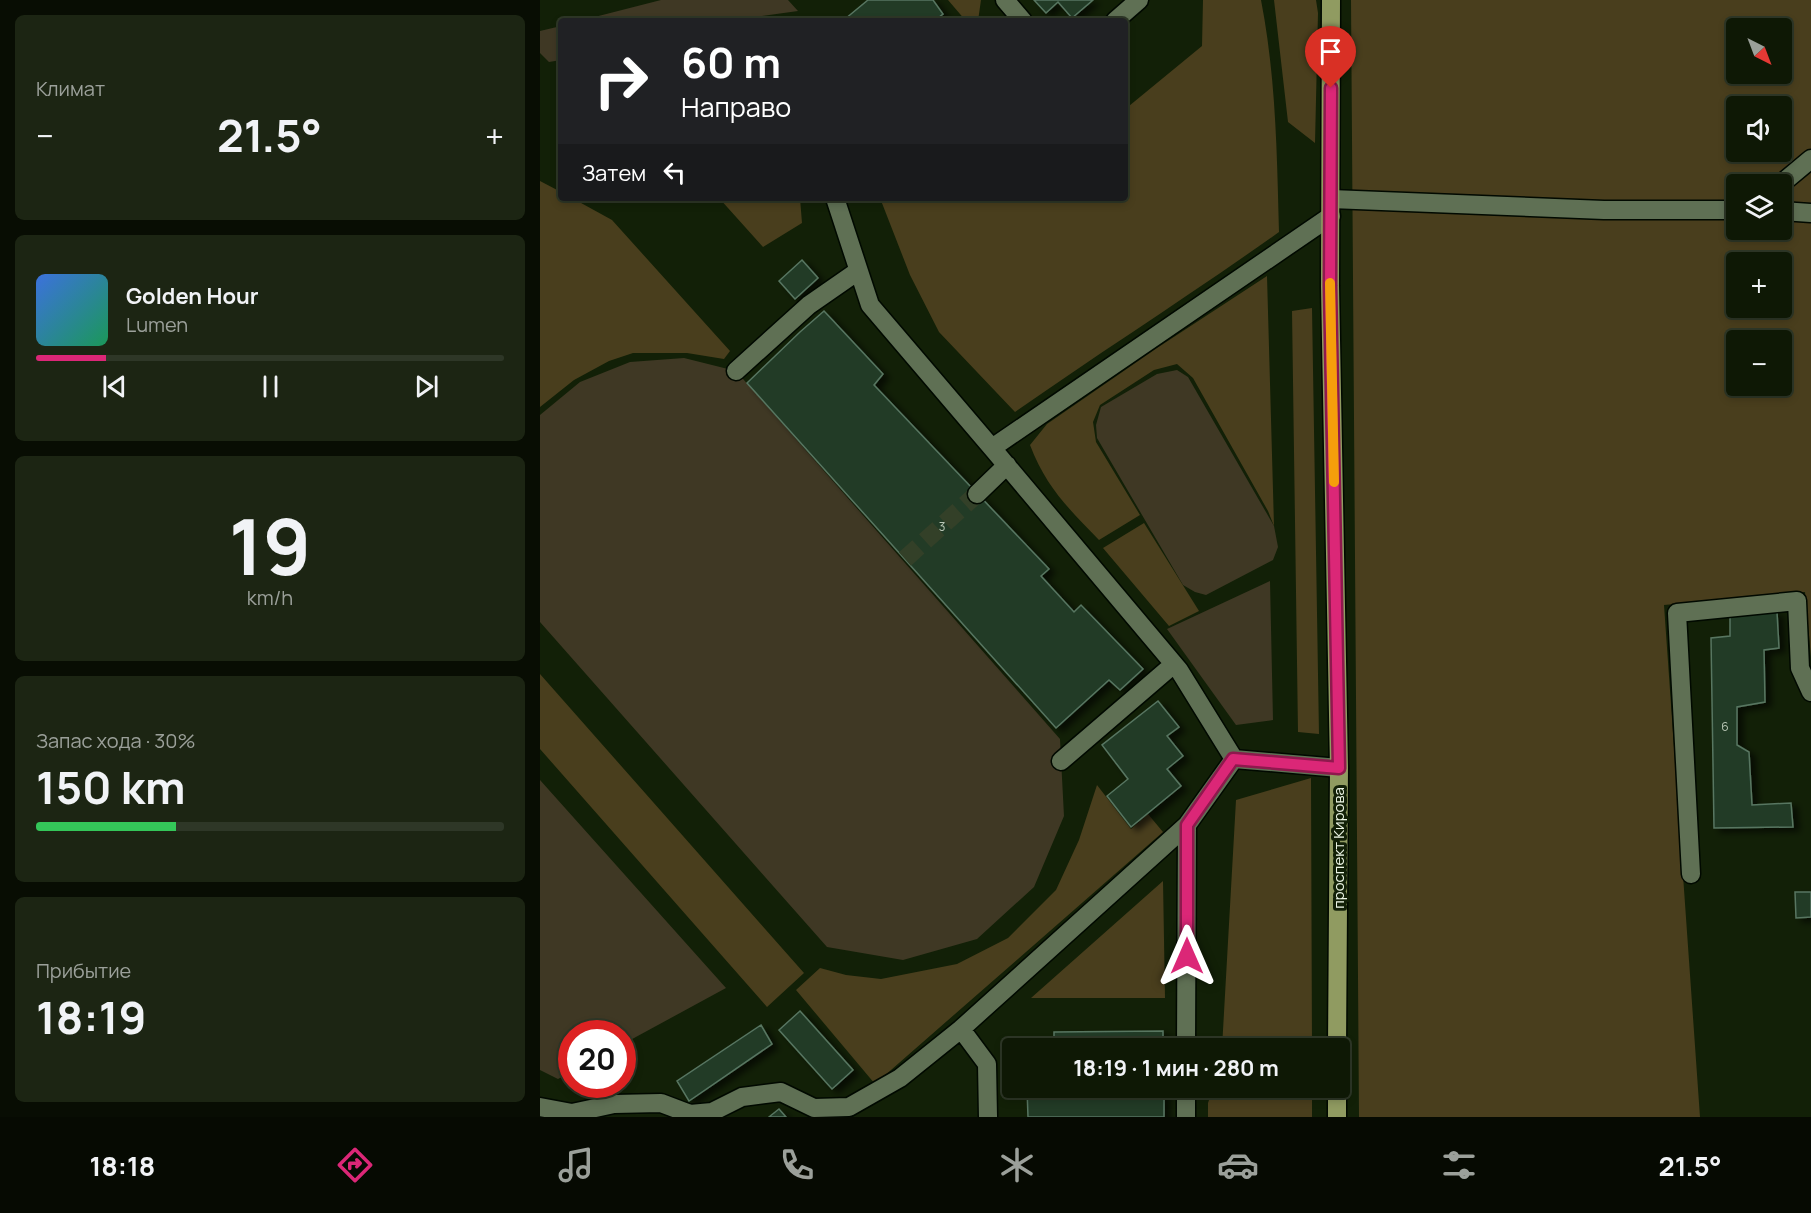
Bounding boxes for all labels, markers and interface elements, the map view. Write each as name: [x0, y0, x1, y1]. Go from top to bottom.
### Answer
north arrow: [1726, 18, 1792, 84]
map controls: [1726, 18, 1792, 396]
pin: [1305, 26, 1356, 88]
text: 60 m: [681, 33, 781, 91]
icon: arrive: [1314, 35, 1347, 68]
icon: right: [582, 42, 660, 120]
text: Климат: [36, 75, 105, 102]
text: Направо: [681, 88, 791, 125]
button: sound: [1726, 96, 1792, 162]
text: 21.5°: [217, 104, 322, 166]
text: −: [36, 113, 54, 158]
text: +: [485, 113, 504, 158]
icon: left: [658, 156, 691, 189]
text: Затем: [582, 158, 646, 188]
button: layers: [1726, 174, 1792, 240]
button: +: [1726, 252, 1792, 318]
text: Golden Hour: [126, 281, 259, 311]
text: Lumen: [126, 311, 188, 338]
button: −: [1726, 330, 1792, 396]
icon: previous: [98, 370, 131, 403]
icon: pause: [254, 370, 287, 403]
icon: next: [410, 370, 443, 403]
text: 19: [229, 492, 311, 598]
house number: 3: [939, 518, 945, 535]
text: km/h: [247, 584, 293, 611]
house number: 6: [1721, 718, 1729, 735]
text: Запас хода · 30%: [36, 727, 195, 754]
text: 150 km: [36, 756, 185, 818]
street label: проспект Кирова: [1328, 787, 1349, 909]
position arrow: [1155, 924, 1219, 988]
text: Прибытие: [36, 957, 131, 984]
text: 18:19: [36, 986, 146, 1048]
speed limit sign: 20: [558, 1020, 636, 1098]
text: 18:19 · 1 мин · 280 m: [1073, 1053, 1279, 1083]
icon: directions: [334, 1144, 376, 1186]
icon: music: [555, 1144, 597, 1186]
icon: phone: [776, 1144, 818, 1186]
icon: climate: [996, 1144, 1038, 1186]
icon: car: [1217, 1144, 1259, 1186]
icon: filters: [1438, 1144, 1480, 1186]
text: 18:18: [89, 1147, 155, 1184]
text: 21.5°: [1659, 1147, 1722, 1184]

